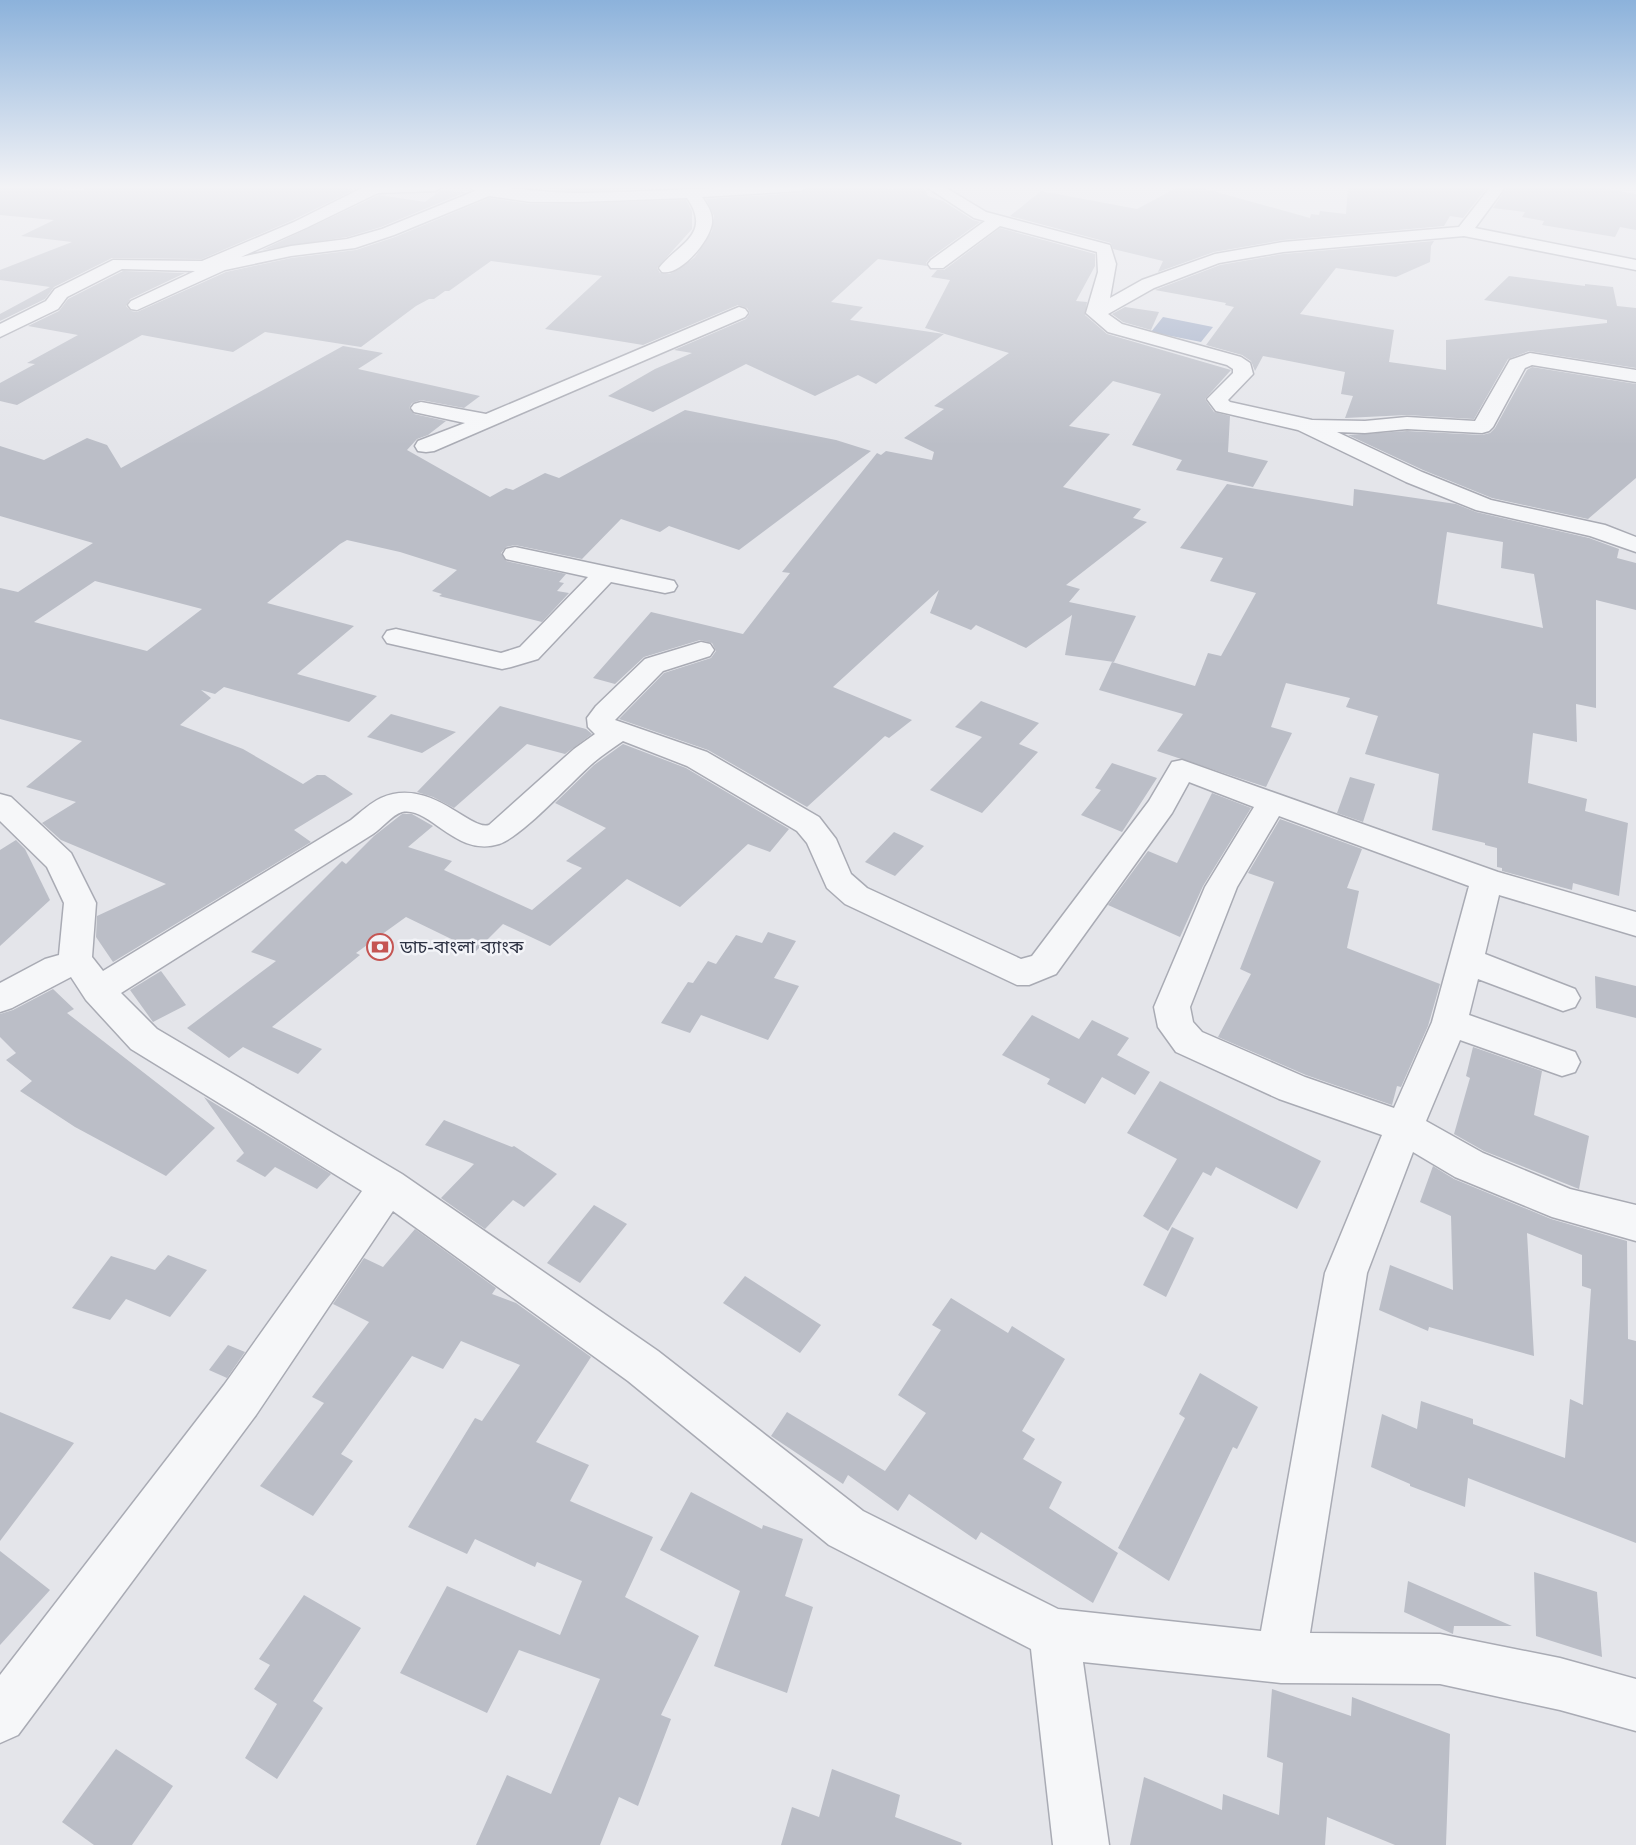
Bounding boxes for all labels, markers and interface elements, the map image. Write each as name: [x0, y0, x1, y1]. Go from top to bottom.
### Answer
bank icon: ডাচ-বাংলা ব্যাংক: [365, 932, 395, 962]
place label: ডাচ-বাংলা ব্যাংক: [399, 936, 524, 957]

